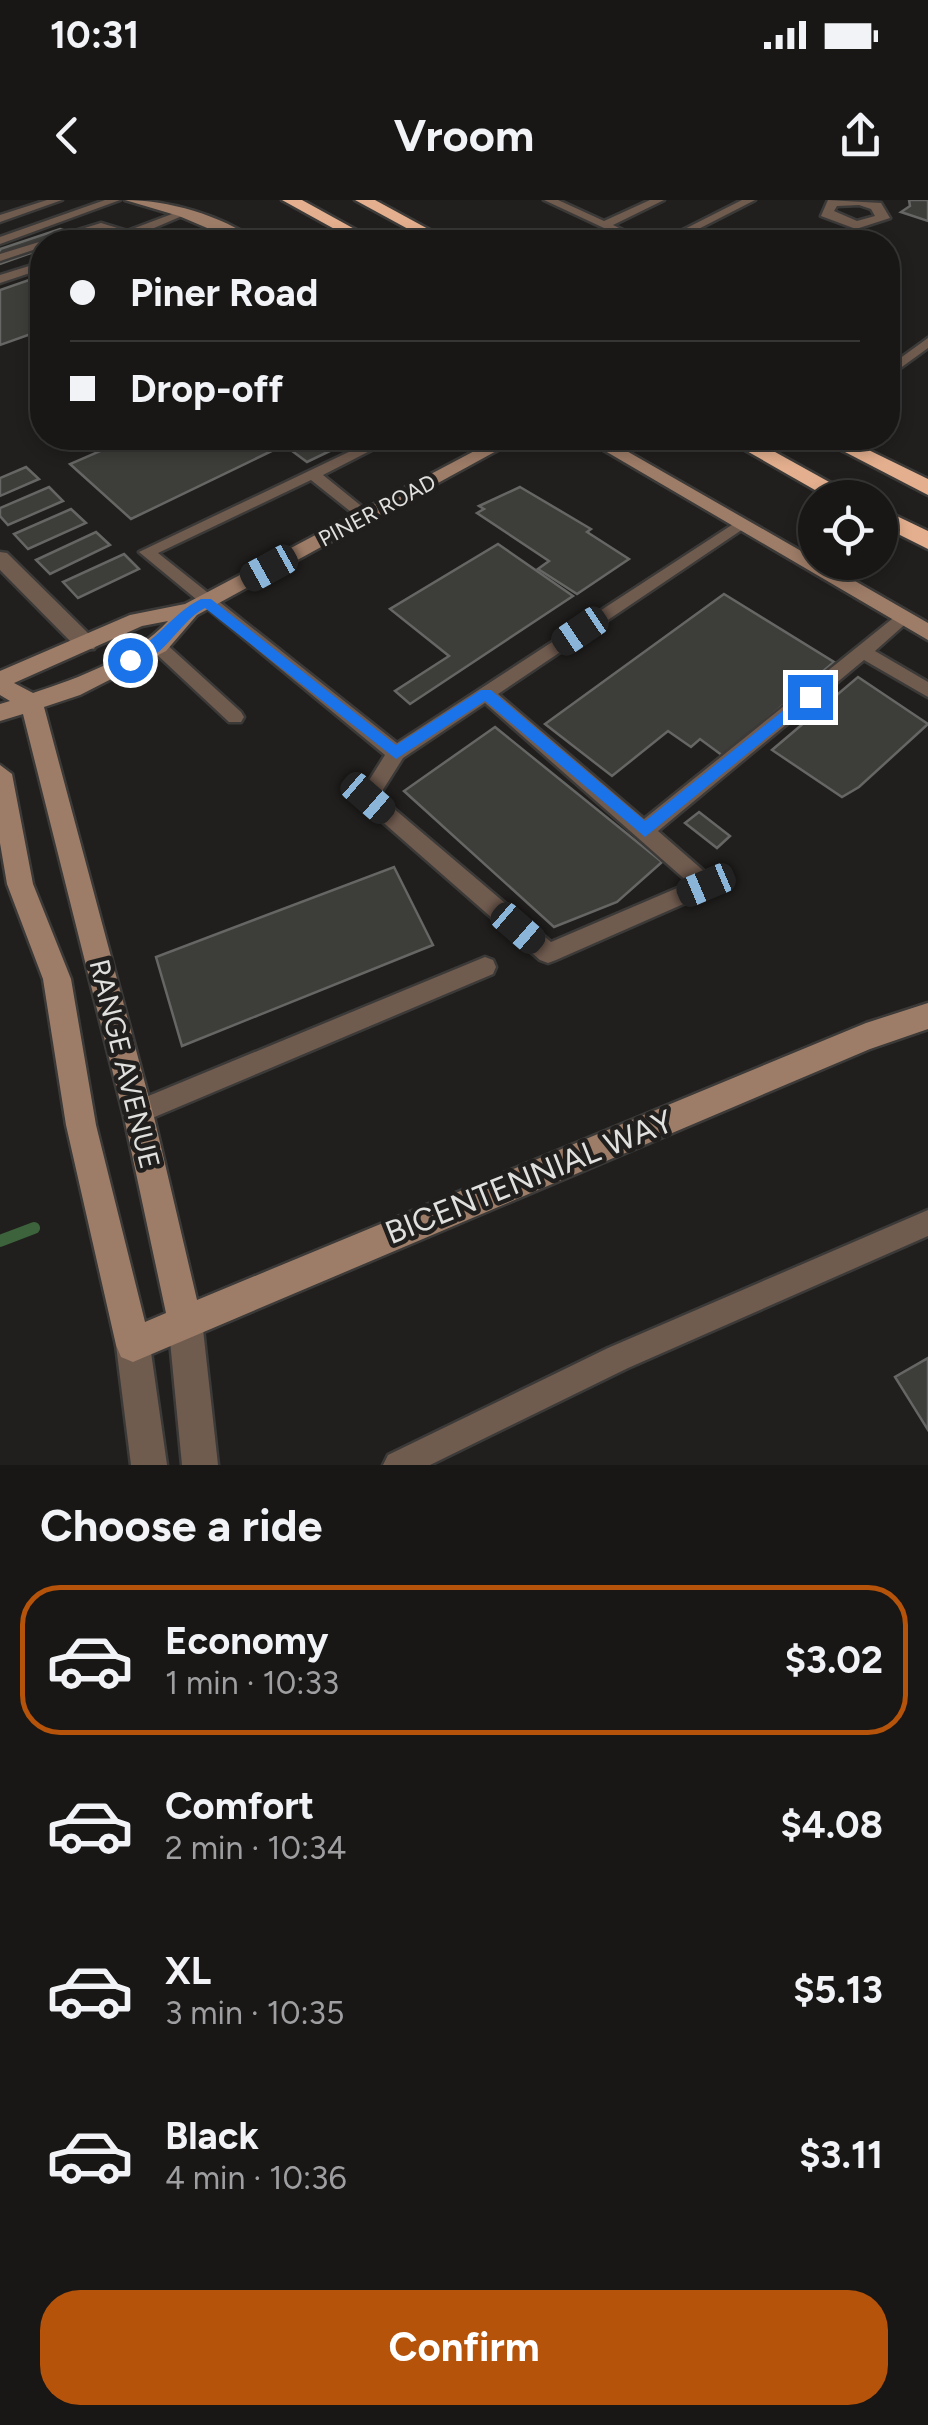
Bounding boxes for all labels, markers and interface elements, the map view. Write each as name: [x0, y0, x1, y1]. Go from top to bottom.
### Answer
text: 10:31: [50, 12, 139, 58]
icon: back: [40, 108, 95, 163]
text: Vroom: [394, 108, 534, 162]
icon: share: [833, 108, 888, 163]
text: Piner Road: [130, 270, 318, 316]
text: Drop-off: [130, 366, 283, 412]
street label: PINER ROAD: [314, 468, 440, 553]
map controls: [798, 480, 898, 580]
button: locate: [798, 480, 898, 580]
car: [235, 540, 303, 596]
car: [547, 602, 613, 660]
route start: [108, 638, 153, 683]
route end: [788, 675, 833, 720]
car: [336, 767, 400, 829]
car: [673, 859, 739, 911]
car: [486, 897, 550, 959]
street label: RANGE AVENUE: [83, 956, 167, 1172]
street label: BICENTENNIAL WAY: [380, 1102, 679, 1252]
text: Choose a ride: [40, 1498, 322, 1552]
icon: car: [45, 1615, 135, 1705]
text: Economy: [165, 1618, 328, 1664]
text: $3.02: [785, 1637, 883, 1683]
text: 1 min · 10:33: [165, 1664, 339, 1702]
icon: car: [45, 1780, 135, 1870]
text: Comfort: [165, 1783, 314, 1829]
text: $4.08: [781, 1802, 883, 1848]
text: 2 min · 10:34: [165, 1829, 346, 1867]
icon: car: [45, 1945, 135, 2035]
text: XL: [165, 1948, 211, 1994]
text: $5.13: [793, 1967, 883, 2013]
text: 3 min · 10:35: [165, 1994, 344, 2032]
icon: car: [45, 2110, 135, 2200]
text: Black: [165, 2113, 259, 2159]
text: $3.11: [799, 2132, 883, 2178]
text: 4 min · 10:36: [165, 2159, 347, 2197]
button: Confirm: [40, 2290, 888, 2405]

